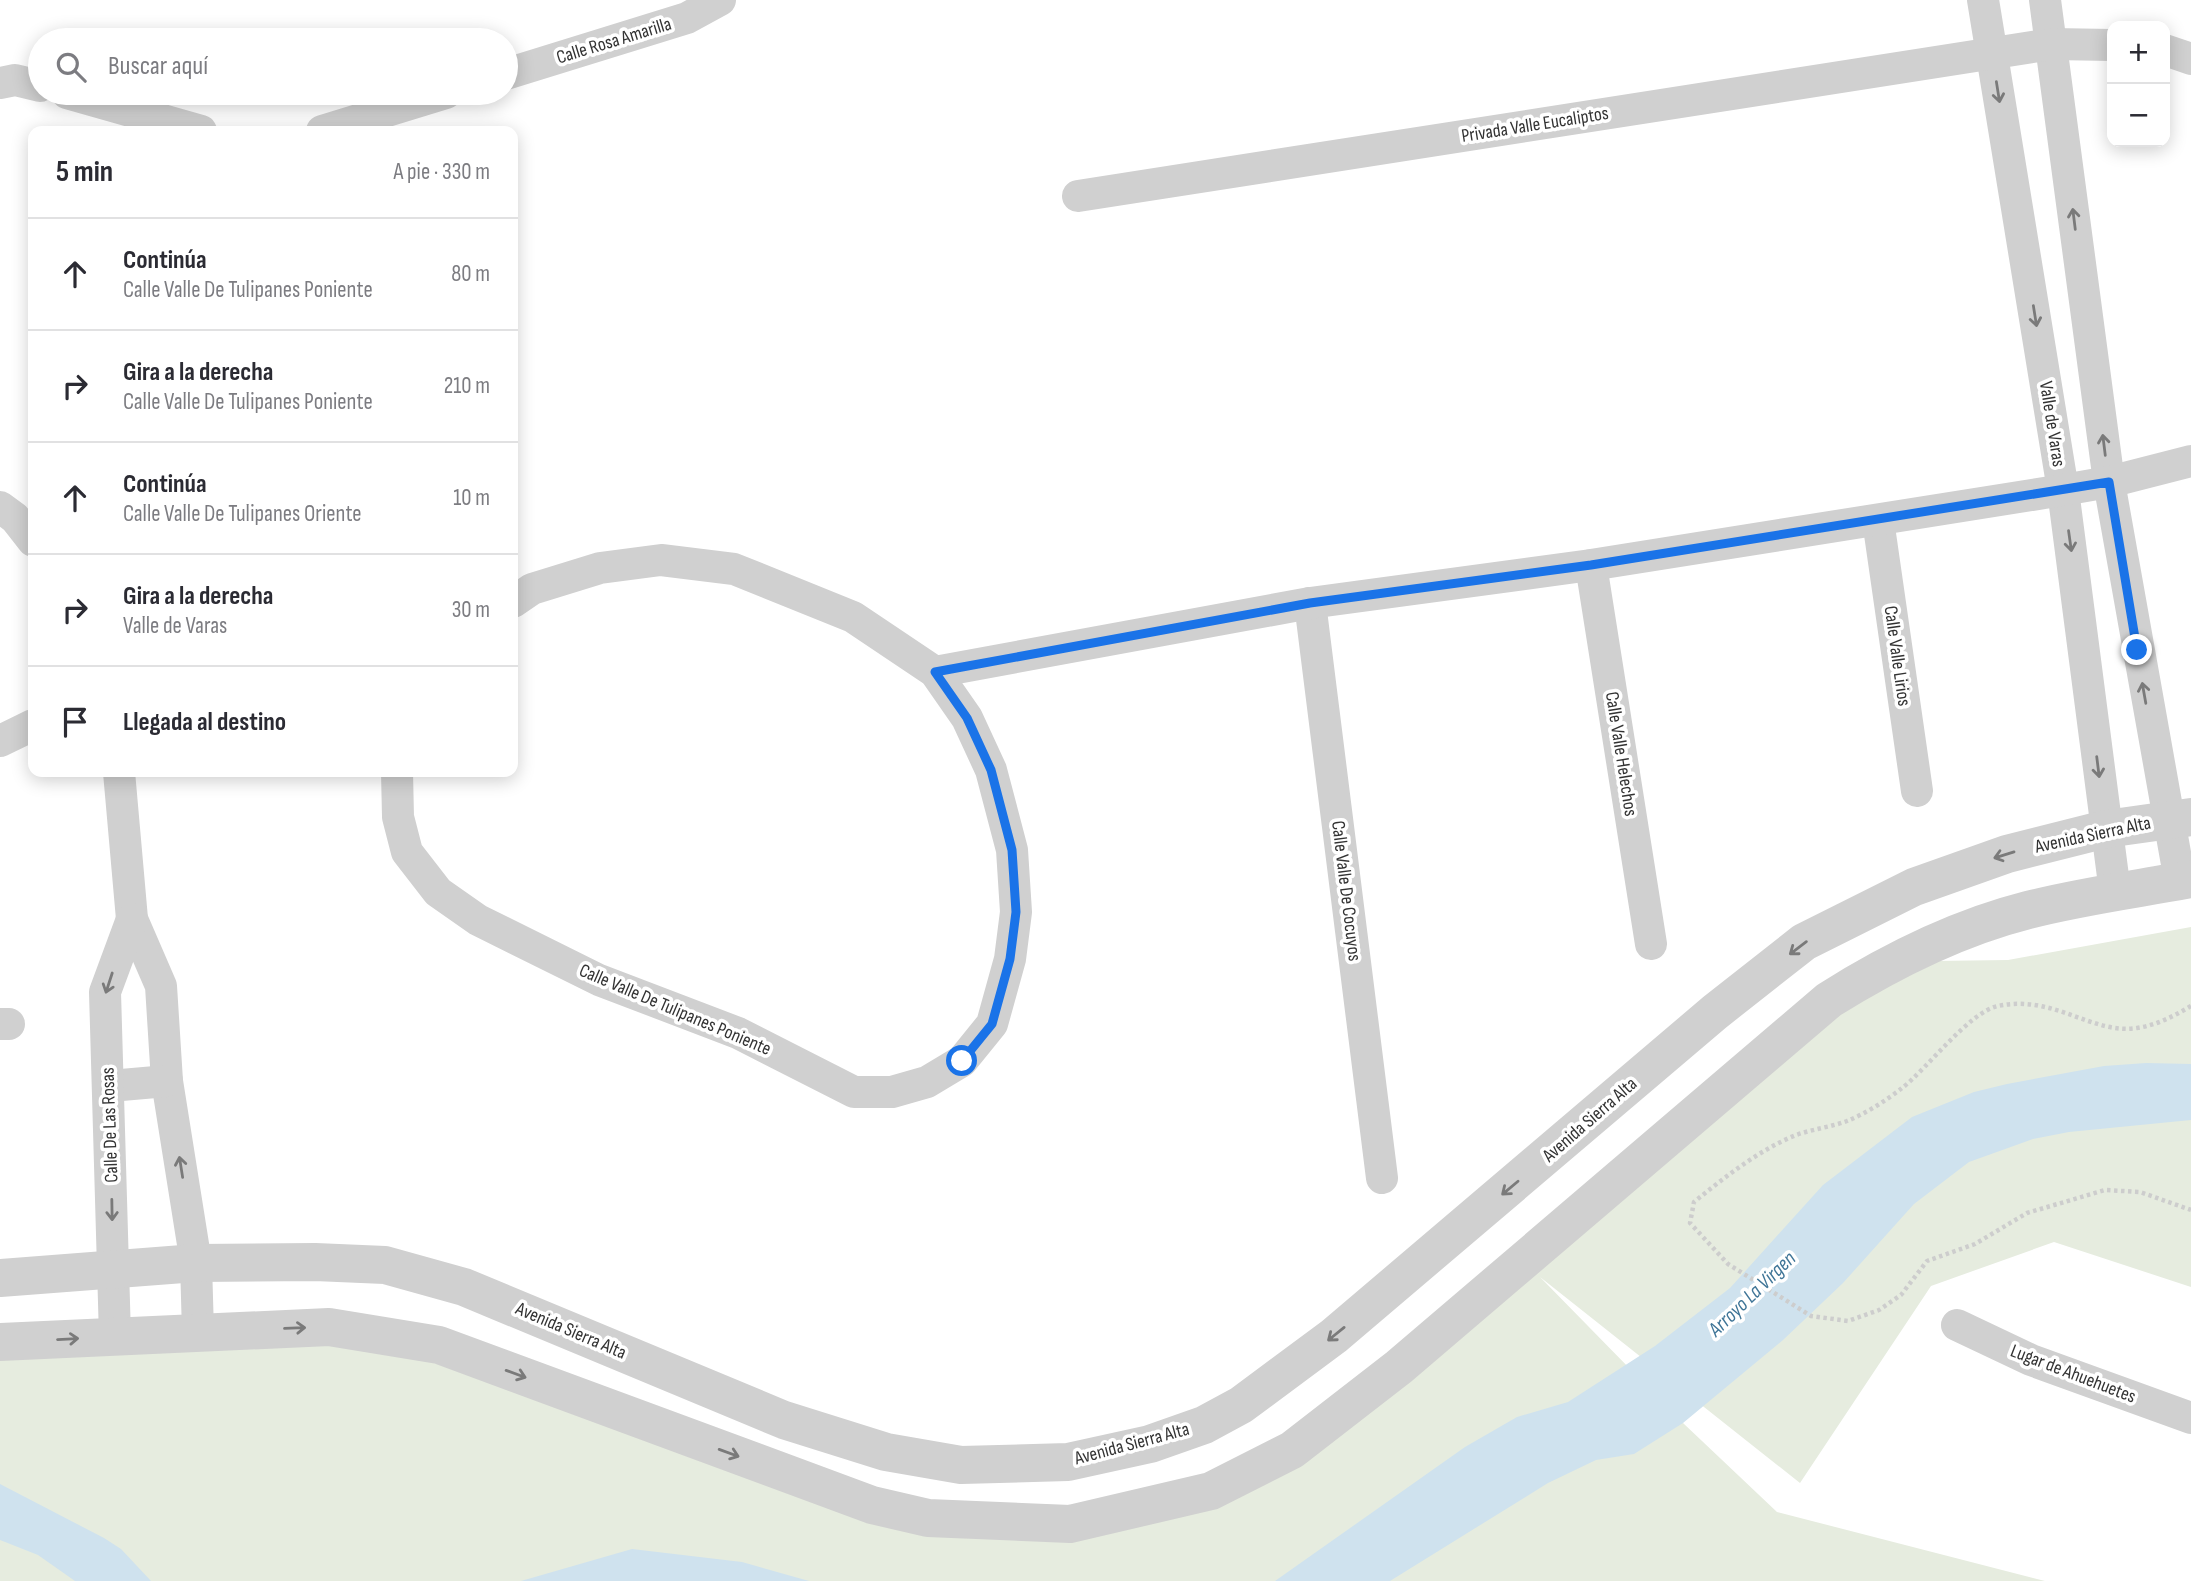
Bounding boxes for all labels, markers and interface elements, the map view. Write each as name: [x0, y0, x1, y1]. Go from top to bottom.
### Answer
street label: Calle Rosa Amarilla: [554, 13, 674, 69]
map controls: [2107, 21, 2170, 147]
button: +: [2107, 21, 2170, 84]
search box: [28, 28, 518, 105]
icon: search: [52, 48, 90, 86]
text: Buscar aquí: [108, 51, 208, 82]
one-way arrow: [1992, 80, 2005, 102]
button: −: [2107, 84, 2170, 147]
street label: Privada Valle Eucaliptos: [1460, 102, 1610, 148]
text: 5 min: [56, 154, 113, 190]
text: A pie · 330 m: [394, 158, 490, 186]
one-way arrow: [2068, 208, 2081, 231]
text: Continúa: [123, 245, 207, 276]
icon: ahead: [56, 255, 94, 293]
text: 80 m: [451, 260, 490, 288]
text: Calle Valle De Tulipanes Poniente: [123, 276, 373, 304]
one-way arrow: [2029, 304, 2042, 327]
text: Gira a la derecha: [123, 357, 273, 388]
icon: right: [56, 367, 94, 405]
text: 210 m: [444, 372, 490, 400]
street label: Valle de Varas: [2034, 380, 2070, 469]
text: Calle Valle De Tulipanes Poniente: [123, 388, 373, 416]
one-way arrow: [2097, 434, 2110, 457]
text: Continúa: [123, 469, 207, 500]
icon: ahead: [56, 479, 94, 517]
text: 10 m: [453, 484, 490, 512]
text: Calle Valle De Tulipanes Oriente: [123, 500, 362, 528]
one-way arrow: [2063, 529, 2076, 552]
text: Gira a la derecha: [123, 581, 273, 612]
icon: right: [56, 591, 94, 629]
text: 30 m: [452, 596, 490, 624]
street label: Calle Valle Lirios: [1879, 604, 1915, 708]
text: Valle de Varas: [123, 612, 227, 640]
route end: [2121, 634, 2152, 665]
one-way arrow: [2137, 683, 2151, 705]
street label: Calle Valle Helechos: [1600, 690, 1642, 818]
icon: arrive: [56, 703, 94, 741]
text: Llegada al destino: [123, 707, 286, 738]
one-way arrow: [2092, 755, 2105, 777]
street label: Avenida Sierra Alta: [2032, 812, 2153, 859]
street label: Calle Valle De Cocuyos: [1326, 819, 1366, 963]
one-way arrow: [1994, 850, 2016, 862]
one-way arrow: [1789, 940, 1807, 955]
street label: Calle Valle De Tulipanes Poniente: [576, 959, 774, 1061]
one-way arrow: [101, 971, 114, 993]
route start: [946, 1045, 977, 1076]
street label: Calle De Las Rosas: [96, 1067, 124, 1183]
street label: Avenida Sierra Alta: [1537, 1073, 1642, 1168]
one-way arrow: [174, 1156, 187, 1179]
one-way arrow: [1502, 1180, 1520, 1196]
one-way arrow: [105, 1198, 119, 1221]
water label: Arroyo La Virgen: [1702, 1246, 1801, 1343]
street label: Avenida Sierra Alta: [511, 1297, 630, 1365]
one-way arrow: [284, 1322, 307, 1335]
one-way arrow: [1327, 1326, 1345, 1341]
one-way arrow: [56, 1332, 79, 1345]
street label: Lugar de Ahuehuetes: [2007, 1340, 2139, 1409]
one-way arrow: [505, 1369, 527, 1381]
street label: Avenida Sierra Alta: [1071, 1418, 1192, 1471]
one-way arrow: [718, 1448, 740, 1461]

